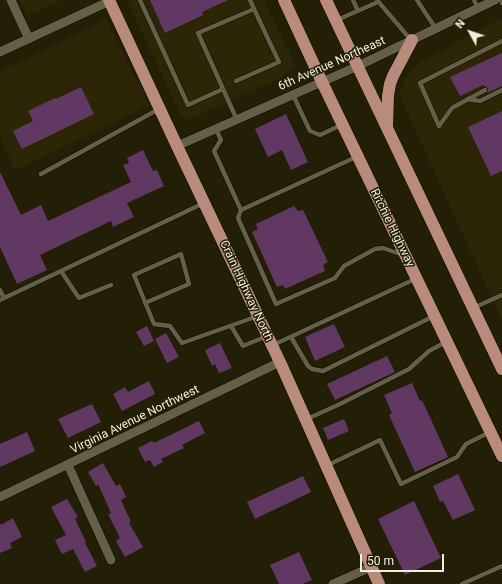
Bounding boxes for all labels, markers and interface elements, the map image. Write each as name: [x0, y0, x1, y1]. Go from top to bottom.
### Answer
north arrow: [450, 12, 490, 52]
text: N: [453, 17, 468, 31]
street label: 6th Avenue Northeast: [276, 34, 388, 94]
street label: Ritchie Highway: [367, 186, 417, 270]
street label: Crain Highway North: [216, 238, 276, 344]
street label: Virginia Avenue Northwest: [68, 383, 202, 457]
scale bar: [362, 546, 446, 572]
text: 50 m: [367, 554, 394, 568]

